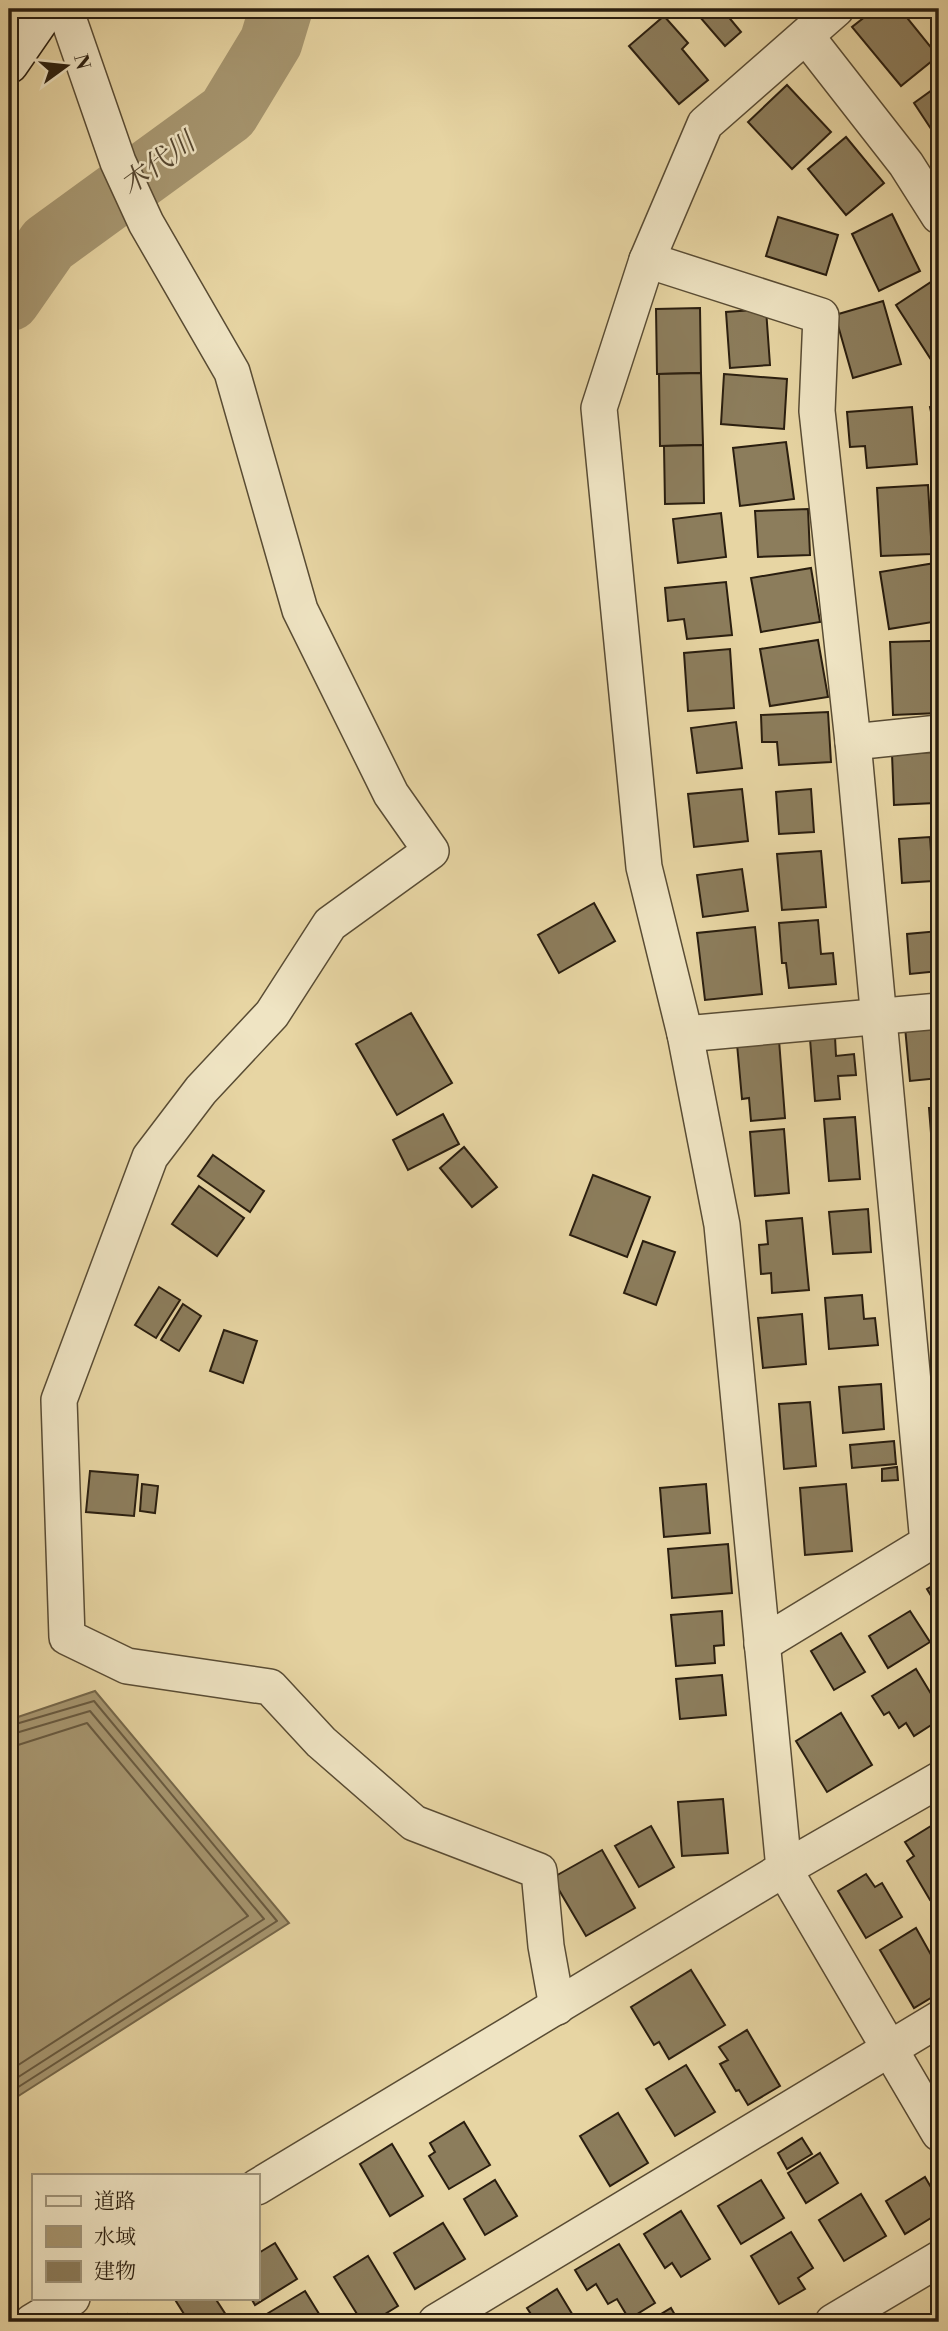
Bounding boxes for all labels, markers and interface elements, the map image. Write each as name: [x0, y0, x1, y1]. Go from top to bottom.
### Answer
north arrow: [32, 32, 102, 102]
text: N: [68, 51, 95, 72]
water label: 木代川: [114, 123, 205, 203]
legend: [32, 2174, 259, 2300]
text: 道路: [94, 2189, 136, 2215]
text: 水域: [94, 2225, 136, 2251]
text: 建物: [94, 2259, 136, 2285]

